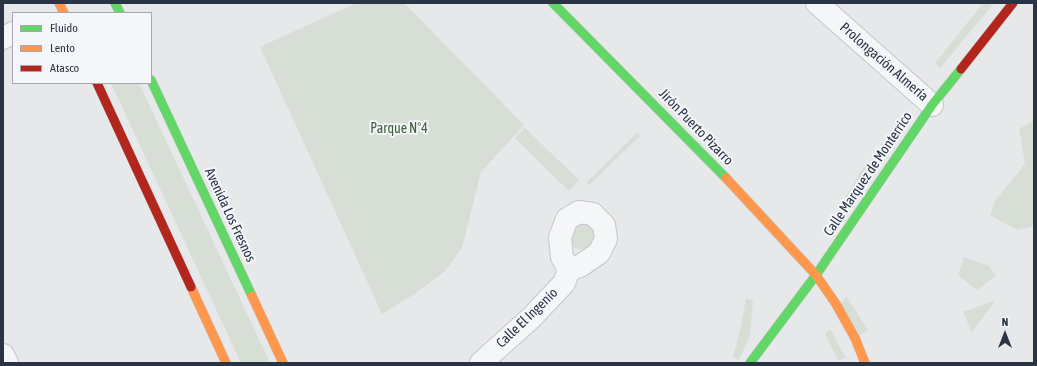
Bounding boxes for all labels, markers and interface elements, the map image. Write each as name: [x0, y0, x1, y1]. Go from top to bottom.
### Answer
legend: [12, 12, 152, 84]
street label: Prolongación Almería: [836, 19, 932, 105]
text: Fluido: [50, 21, 78, 35]
text: Lento: [50, 41, 75, 55]
text: Atasco: [50, 61, 79, 75]
street label: Jirón Puerto Pizarro: [655, 85, 737, 169]
street label: Calle Marquez de Monterrico: [820, 109, 916, 239]
park label: Parque N°4: [370, 121, 428, 137]
street label: Avenida Los Fresnos: [201, 165, 259, 265]
street label: Calle El Ingenio: [493, 285, 561, 351]
north arrow: [985, 314, 1025, 354]
text: N: [1002, 316, 1008, 328]

